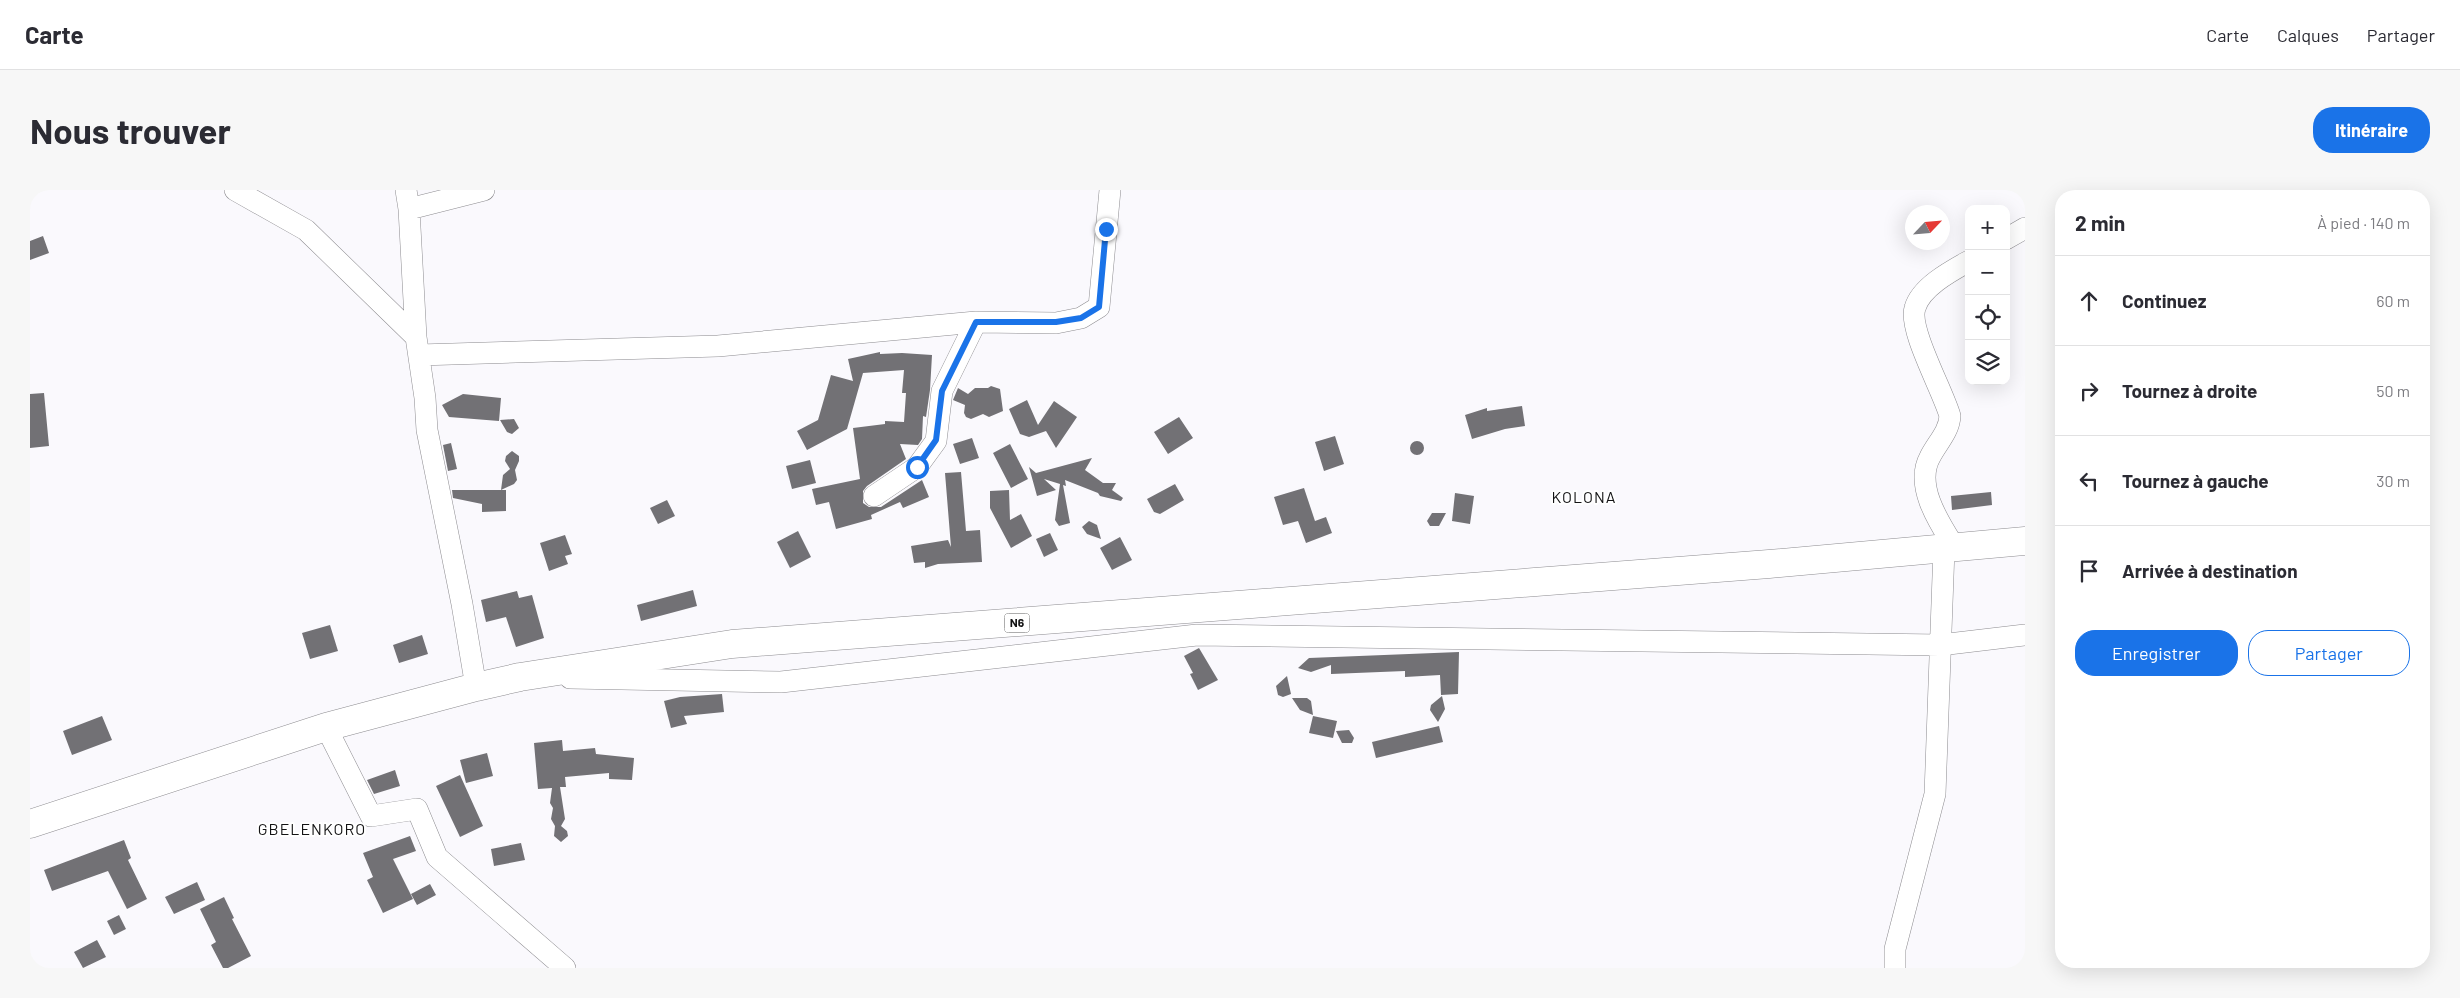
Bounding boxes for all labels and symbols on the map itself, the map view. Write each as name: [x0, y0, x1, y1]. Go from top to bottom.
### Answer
north arrow: [1905, 205, 1950, 250]
route end: [1095, 218, 1118, 241]
route start: [906, 456, 929, 479]
district label: KOLONA: [1551, 487, 1617, 506]
road number: N6: [1004, 613, 1030, 632]
district label: GBELENKORO: [258, 819, 366, 838]

